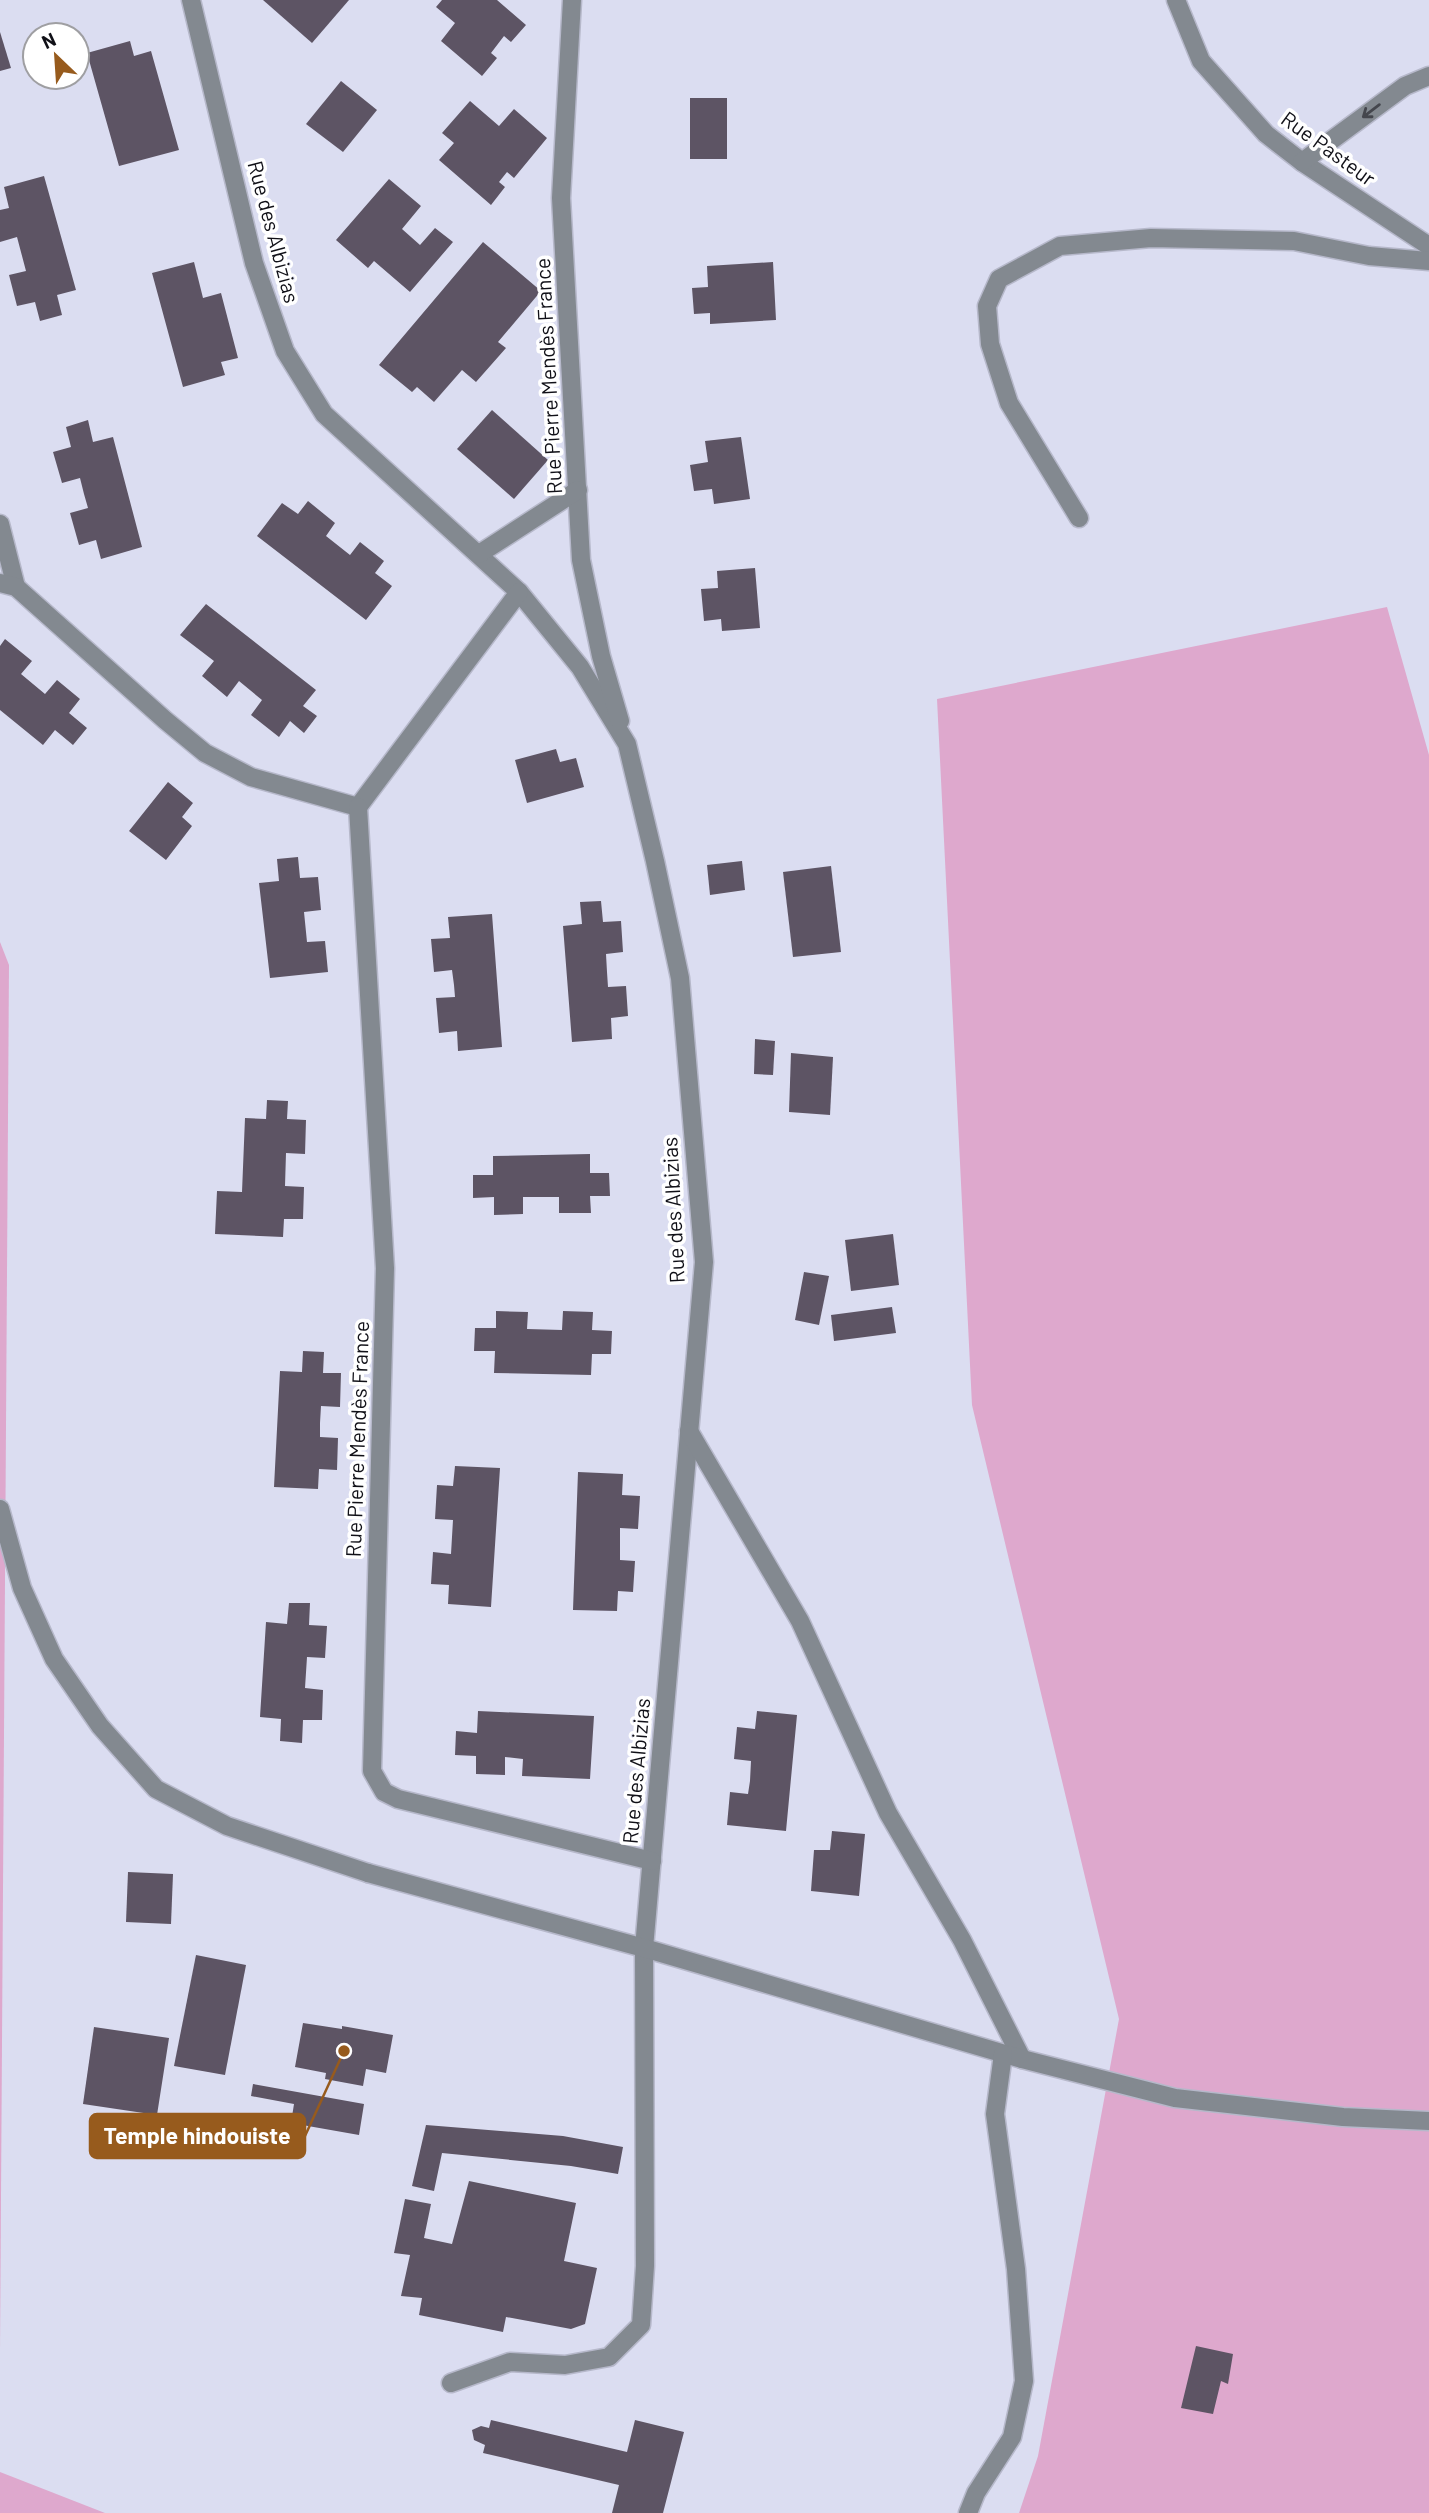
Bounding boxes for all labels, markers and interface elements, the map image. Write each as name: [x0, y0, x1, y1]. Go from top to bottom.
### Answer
north arrow: [21, 21, 91, 91]
text: N: [38, 27, 59, 53]
one-way arrow: [1362, 104, 1381, 118]
street label: Rue Pasteur: [1277, 105, 1381, 190]
street label: Rue des Albizias: [243, 158, 305, 305]
street label: Rue Pierre Mendès France: [529, 257, 566, 495]
street label: Rue des Albizias: [656, 1136, 689, 1284]
street label: Rue Pierre Mendès France: [340, 1320, 373, 1558]
street label: Rue des Albizias: [617, 1697, 654, 1845]
callout: Temple hindouiste: [90, 2114, 305, 2158]
text: Temple hindouiste: [104, 2121, 290, 2149]

